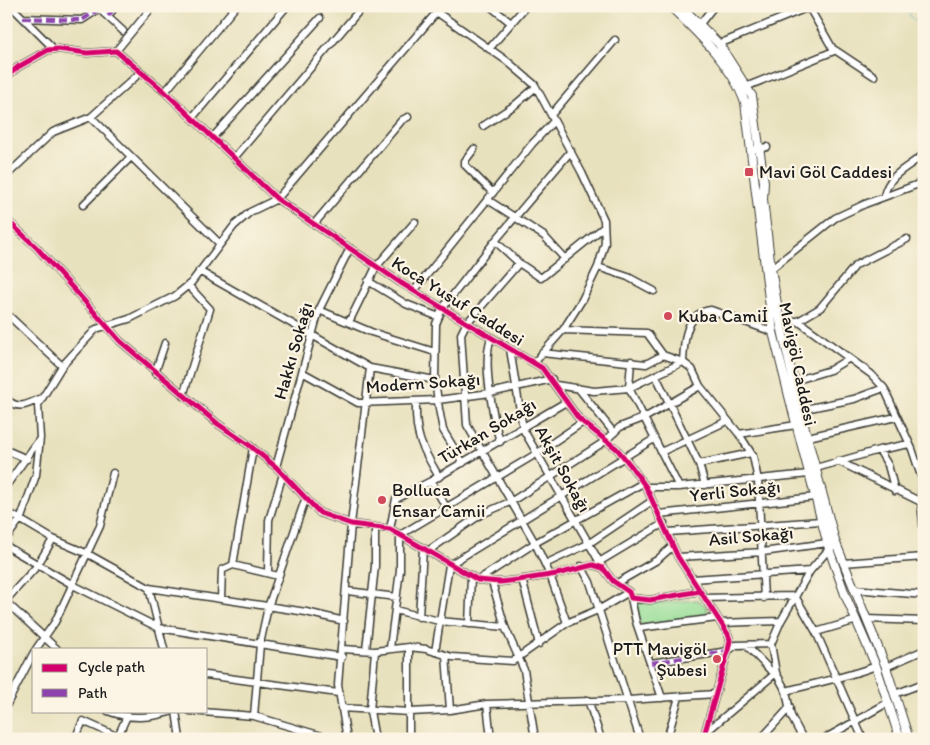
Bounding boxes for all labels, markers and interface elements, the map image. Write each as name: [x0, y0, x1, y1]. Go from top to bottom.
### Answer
place label: Mavi Göl Caddesi: [759, 161, 892, 183]
marker: Mavi Göl Caddesi: [743, 166, 755, 178]
street label: Koca Yusuf Caddesi: [388, 251, 528, 351]
street label: Hakkı Sokağı: [269, 300, 317, 402]
street label: Mavigöl Caddesi: [774, 300, 822, 428]
place label: Kuba Camiİ: [678, 305, 768, 327]
marker: Kuba Camiİ: [662, 310, 674, 322]
street label: Modern Sokağı: [365, 368, 481, 398]
street label: Türkan Sokağı: [434, 393, 540, 469]
street label: Akşit Sokağı: [530, 422, 596, 516]
street label: Yerli Sokağı: [688, 475, 782, 507]
place label: Bolluca Ensar Camii: [392, 479, 485, 522]
marker: Bolluca Ensar Camii: [376, 494, 388, 506]
street label: Asil Sokağı: [708, 521, 794, 551]
place label: PTT Mavigöl Şubesi: [613, 638, 707, 681]
legend: [32, 648, 208, 712]
marker: PTT Mavigöl Şubesi: [711, 653, 723, 665]
text: Cycle path: [78, 658, 145, 676]
text: Path: [78, 684, 107, 702]

